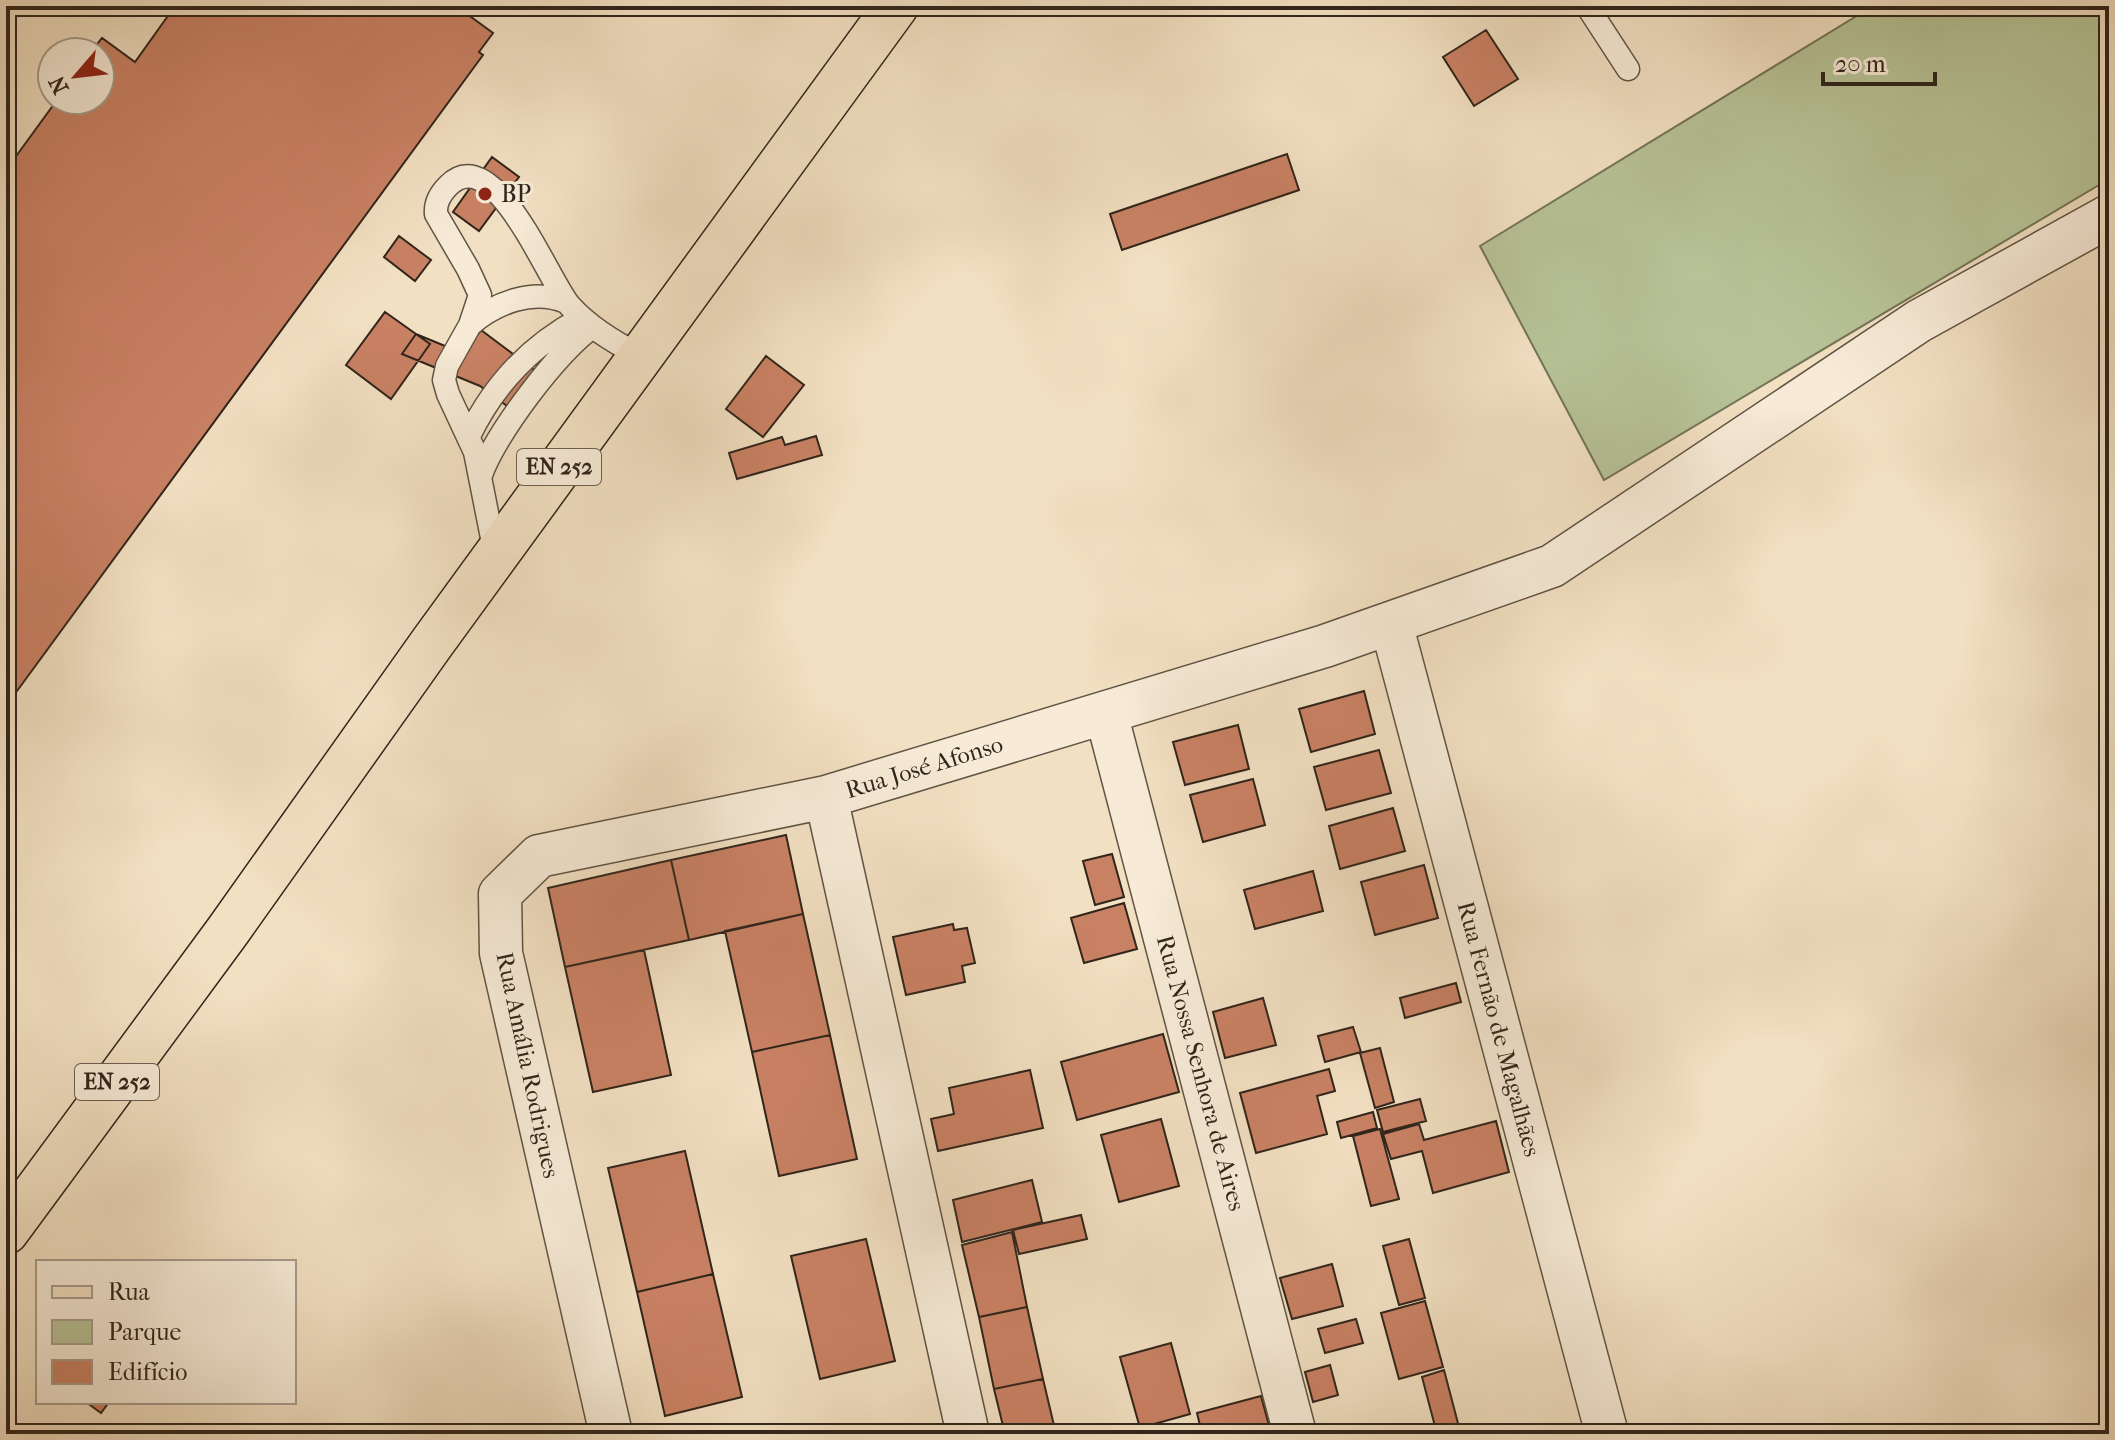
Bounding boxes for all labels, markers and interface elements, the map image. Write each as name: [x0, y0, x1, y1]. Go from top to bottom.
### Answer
north arrow: [36, 36, 116, 116]
scale bar: [1823, 36, 1935, 86]
text: 20 m: [1835, 50, 1886, 78]
text: N: [44, 71, 75, 98]
place label: BP: [501, 180, 531, 208]
marker: BP: [476, 185, 494, 203]
road number: EN 252: [517, 449, 601, 485]
street label: Rua José Afonso: [842, 730, 1006, 804]
street label: Rua Fernão de Magalhães: [1451, 898, 1547, 1160]
street label: Rua Nossa Senhora de Aires: [1151, 932, 1251, 1214]
street label: Rua Amália Rodrigues: [490, 949, 566, 1181]
road number: EN 252: [75, 1064, 159, 1100]
legend: [36, 1260, 296, 1404]
text: Rua: [108, 1278, 151, 1306]
text: Parque: [108, 1318, 181, 1346]
text: Edifício: [108, 1358, 187, 1386]

